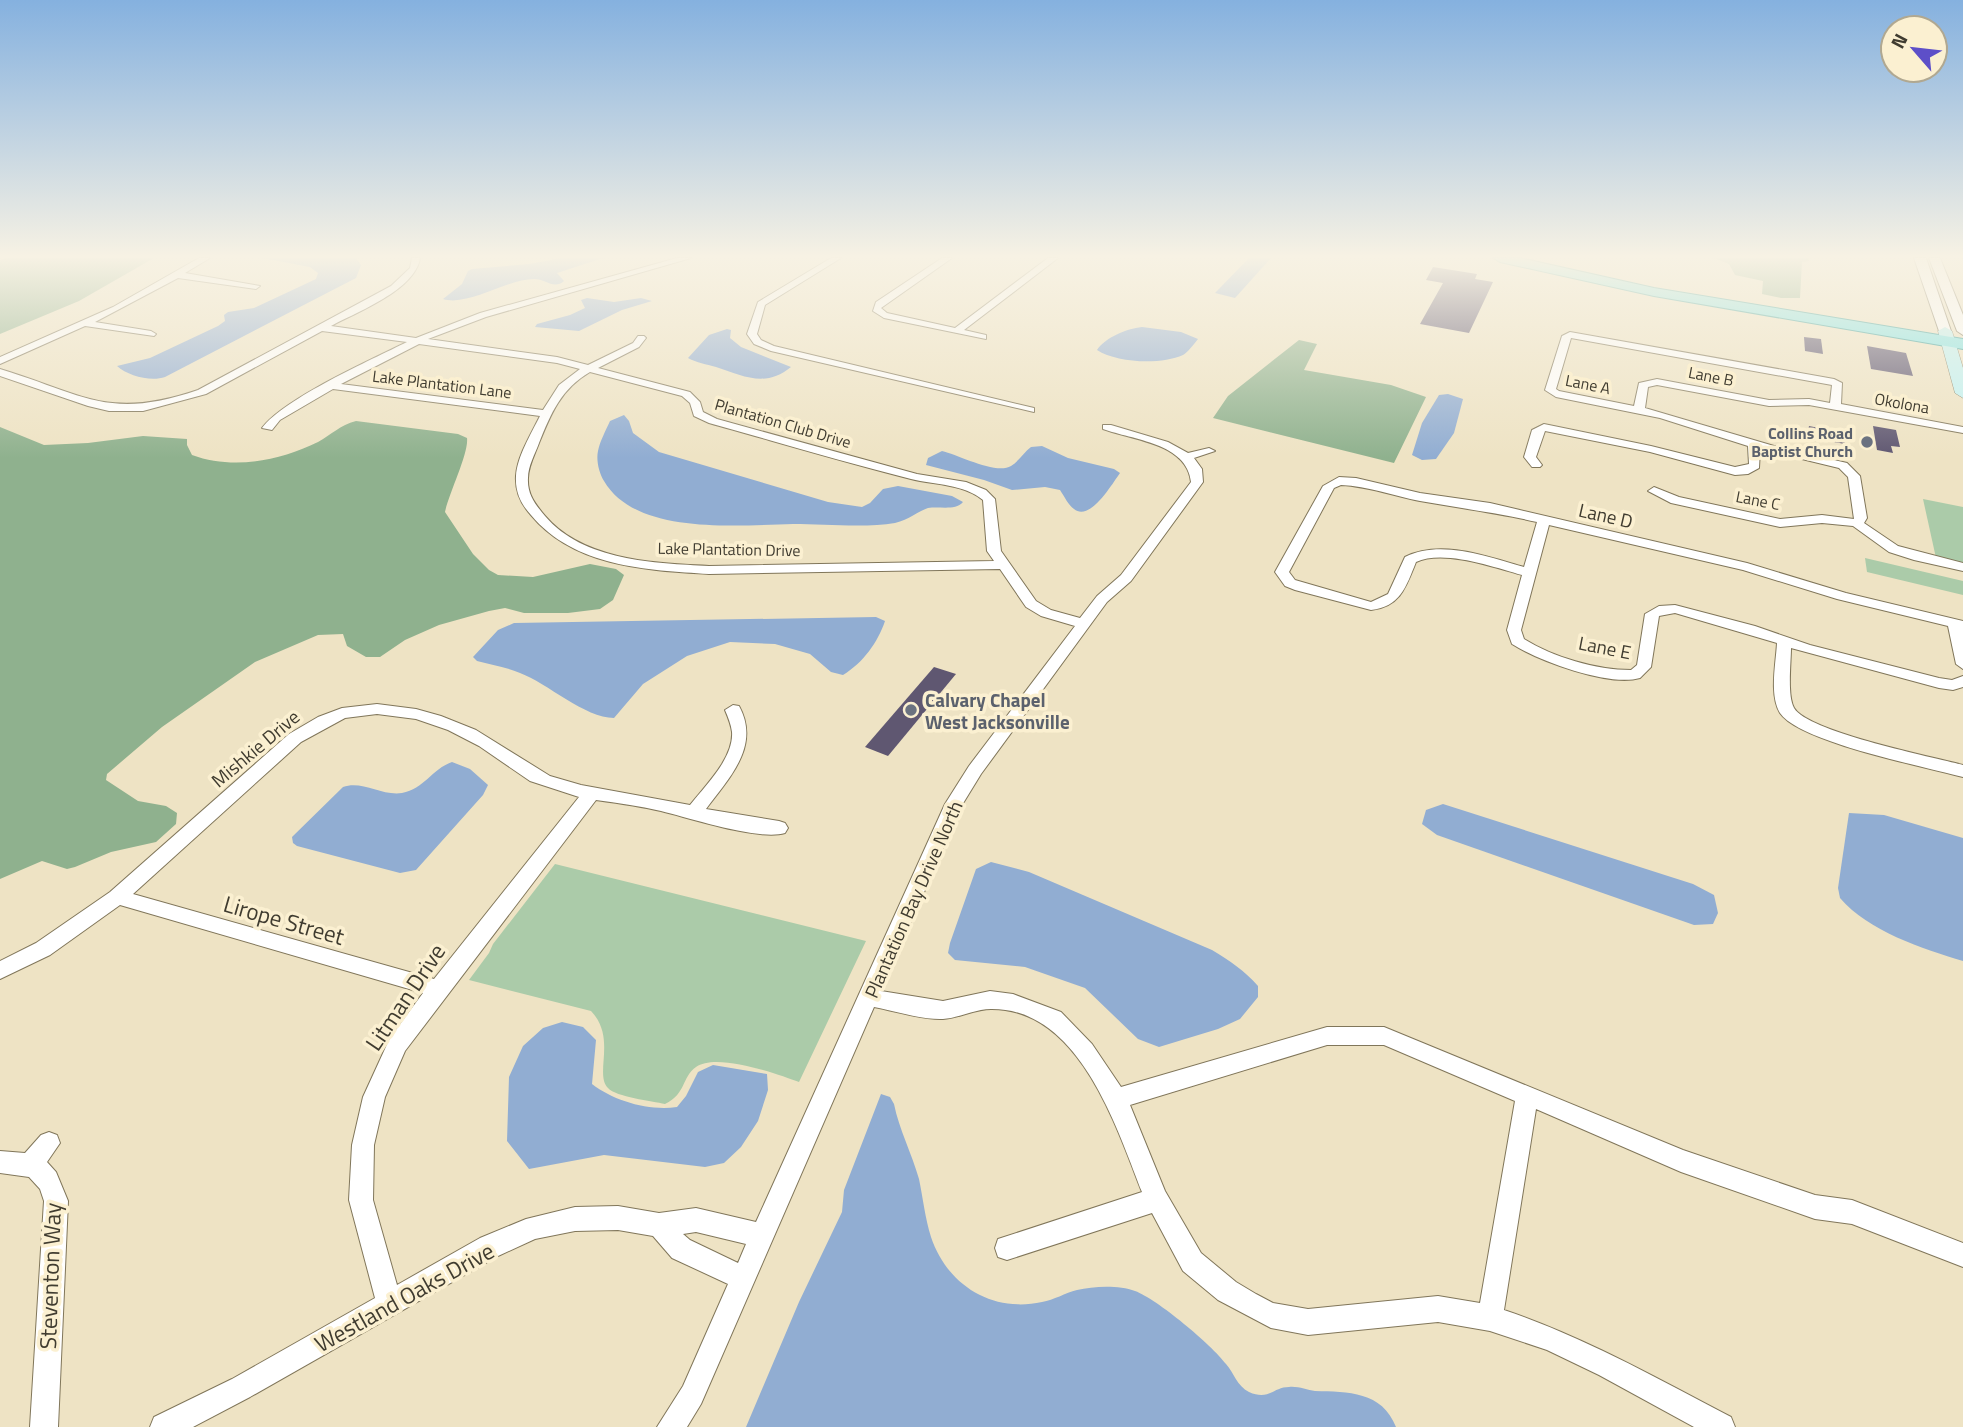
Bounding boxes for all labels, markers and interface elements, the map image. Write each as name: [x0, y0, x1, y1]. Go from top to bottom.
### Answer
north arrow: [1879, 14, 1949, 84]
text: N: [1883, 28, 1914, 53]
street label: Lane B: [1686, 360, 1736, 392]
street label: Lake Plantation Lane: [371, 364, 513, 404]
street label: Lane A: [1563, 368, 1613, 400]
street label: Okolona: [1873, 386, 1931, 420]
street label: Plantation Club Drive: [712, 392, 854, 454]
place label: Collins Road Baptist Church: [1751, 421, 1853, 463]
marker: Collins Road Baptist Church: [1859, 434, 1875, 450]
street label: Lane C: [1734, 484, 1782, 516]
street label: Lane D: [1576, 495, 1636, 535]
street label: Lake Plantation Drive: [657, 536, 801, 562]
street label: Lane E: [1576, 628, 1634, 666]
place label: Calvary Chapel West Jacksonville: [925, 685, 1070, 736]
street label: Mishkie Drive: [204, 702, 306, 794]
marker: Calvary Chapel West Jacksonville: [903, 702, 919, 718]
street label: Plantation Bay Drive North: [856, 796, 970, 1002]
street label: Lirope Street: [220, 886, 348, 954]
street label: Litman Drive: [356, 936, 454, 1058]
street label: Steventon Way: [30, 1202, 70, 1350]
street label: Westland Oaks Drive: [308, 1233, 500, 1361]

